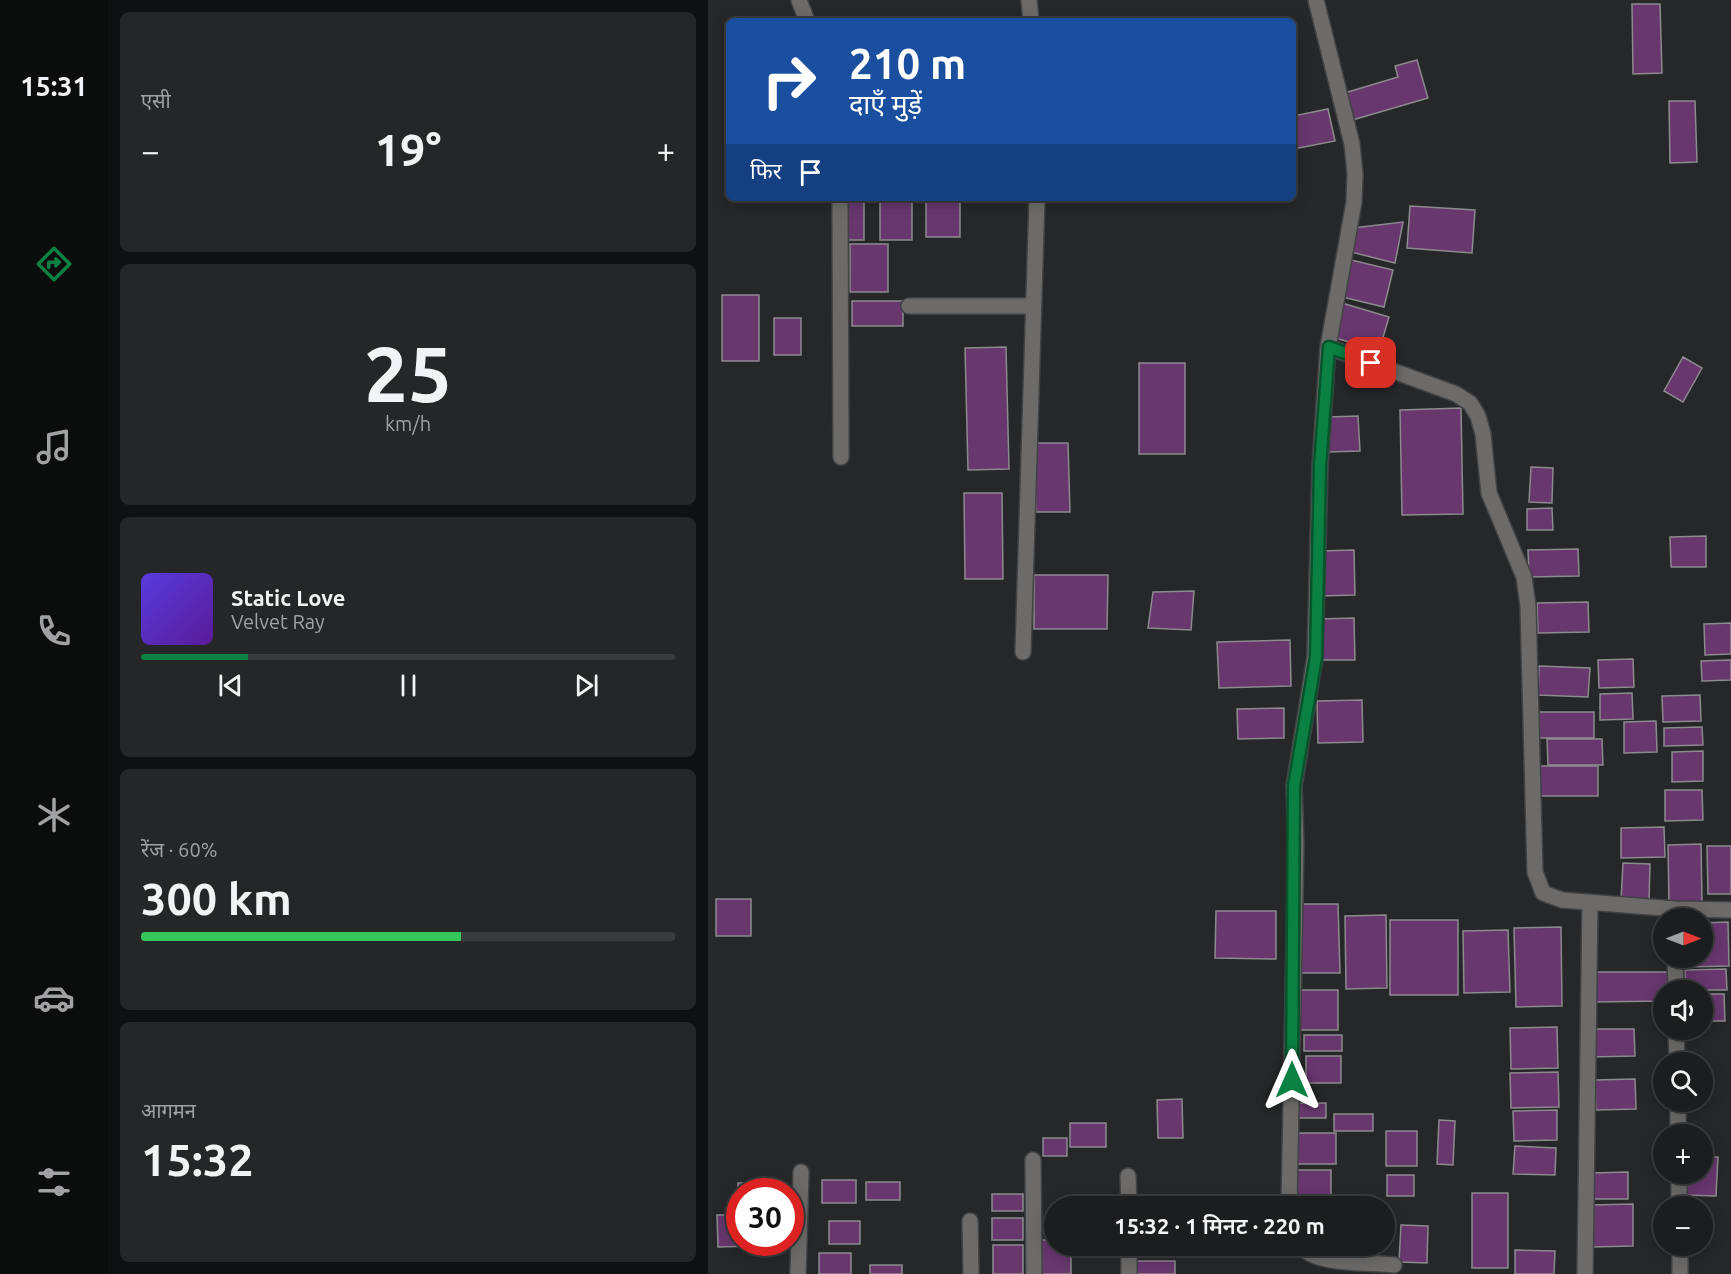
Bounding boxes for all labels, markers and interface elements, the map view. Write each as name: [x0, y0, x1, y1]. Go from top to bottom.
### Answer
text: 210 m: [849, 40, 966, 87]
icon: right: [750, 42, 828, 120]
text: 15:31: [20, 71, 88, 101]
text: एसी: [141, 89, 171, 112]
text: दाएँ मुड़ें: [849, 89, 922, 119]
text: 19°: [375, 124, 441, 175]
text: −: [141, 132, 160, 169]
text: +: [656, 132, 675, 169]
icon: arrive: [794, 156, 827, 189]
text: फिर: [750, 158, 782, 183]
icon: directions: [33, 243, 75, 285]
text: 25: [364, 329, 452, 417]
pin: [1345, 337, 1396, 388]
icon: arrive: [1354, 346, 1387, 379]
text: km/h: [385, 412, 431, 435]
icon: music: [33, 426, 75, 468]
text: Static Love: [231, 585, 346, 610]
icon: phone: [33, 610, 75, 652]
text: Velvet Ray: [231, 610, 325, 633]
icon: previous: [214, 669, 247, 702]
icon: pause: [392, 669, 425, 702]
icon: next: [570, 669, 603, 702]
icon: climate: [33, 794, 75, 836]
text: रेंज · 60%: [141, 838, 217, 861]
text: 300 km: [141, 873, 292, 924]
north arrow: [1653, 908, 1713, 968]
map controls: [1653, 908, 1713, 1256]
icon: car: [33, 977, 75, 1019]
button: sound: [1653, 980, 1713, 1040]
position arrow: [1260, 1048, 1324, 1112]
button: search: [1653, 1052, 1713, 1112]
text: आगमन: [141, 1099, 196, 1122]
button: +: [1653, 1124, 1713, 1184]
text: 15:32: [141, 1134, 254, 1185]
icon: filters: [33, 1161, 75, 1203]
speed limit sign: 30: [726, 1178, 804, 1256]
button: −: [1653, 1196, 1713, 1256]
text: 15:32 · 1 मिनट · 220 m: [1114, 1213, 1325, 1238]

